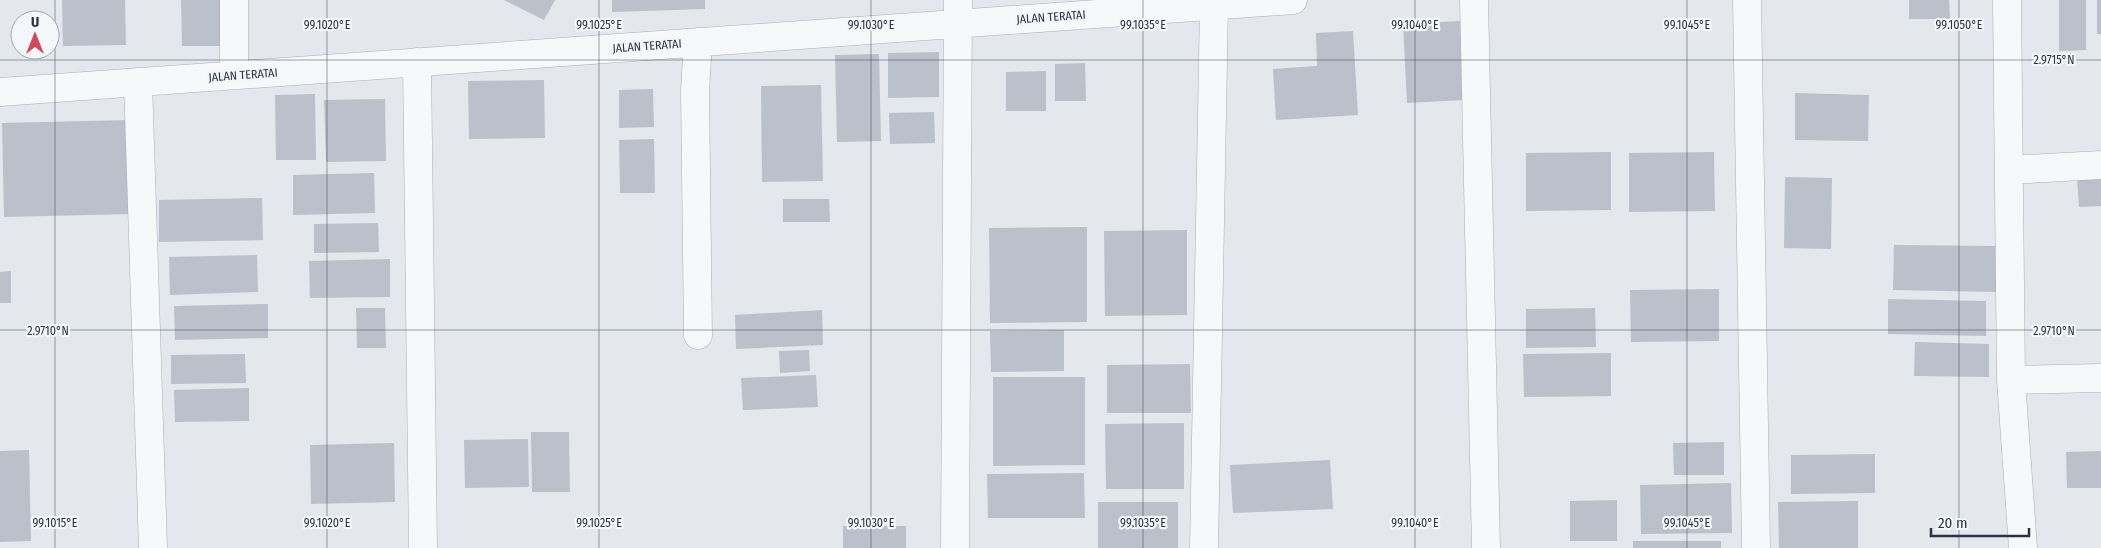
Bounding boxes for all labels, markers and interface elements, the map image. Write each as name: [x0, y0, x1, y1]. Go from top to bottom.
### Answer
street label: JALAN TERATAI: [1016, 8, 1086, 26]
north arrow: [10, 10, 60, 60]
text: U: [31, 14, 39, 31]
text: 99.1020°E: [304, 18, 351, 32]
text: 99.1025°E: [576, 18, 622, 32]
text: 99.1030°E: [848, 18, 895, 32]
text: 99.1035°E: [1120, 18, 1166, 32]
text: 99.1040°E: [1391, 18, 1439, 32]
text: 99.1045°E: [1664, 18, 1711, 32]
text: 99.1050°E: [1936, 18, 1983, 32]
street label: JALAN TERATAI: [612, 37, 682, 55]
text: 2.9715°N: [2034, 53, 2074, 67]
street label: JALAN TERATAI: [208, 66, 278, 84]
text: 2.9710°N: [27, 324, 69, 338]
text: 2.9710°N: [2033, 324, 2075, 338]
scale bar: [1931, 506, 2028, 538]
text: 20 m: [1938, 514, 1968, 532]
text: 99.1015°E: [33, 516, 78, 530]
text: 99.1020°E: [304, 516, 351, 530]
text: 99.1025°E: [576, 516, 622, 530]
text: 99.1030°E: [848, 516, 895, 530]
text: 99.1035°E: [1120, 516, 1166, 530]
text: 99.1040°E: [1391, 516, 1439, 530]
text: 99.1045°E: [1664, 516, 1711, 530]

